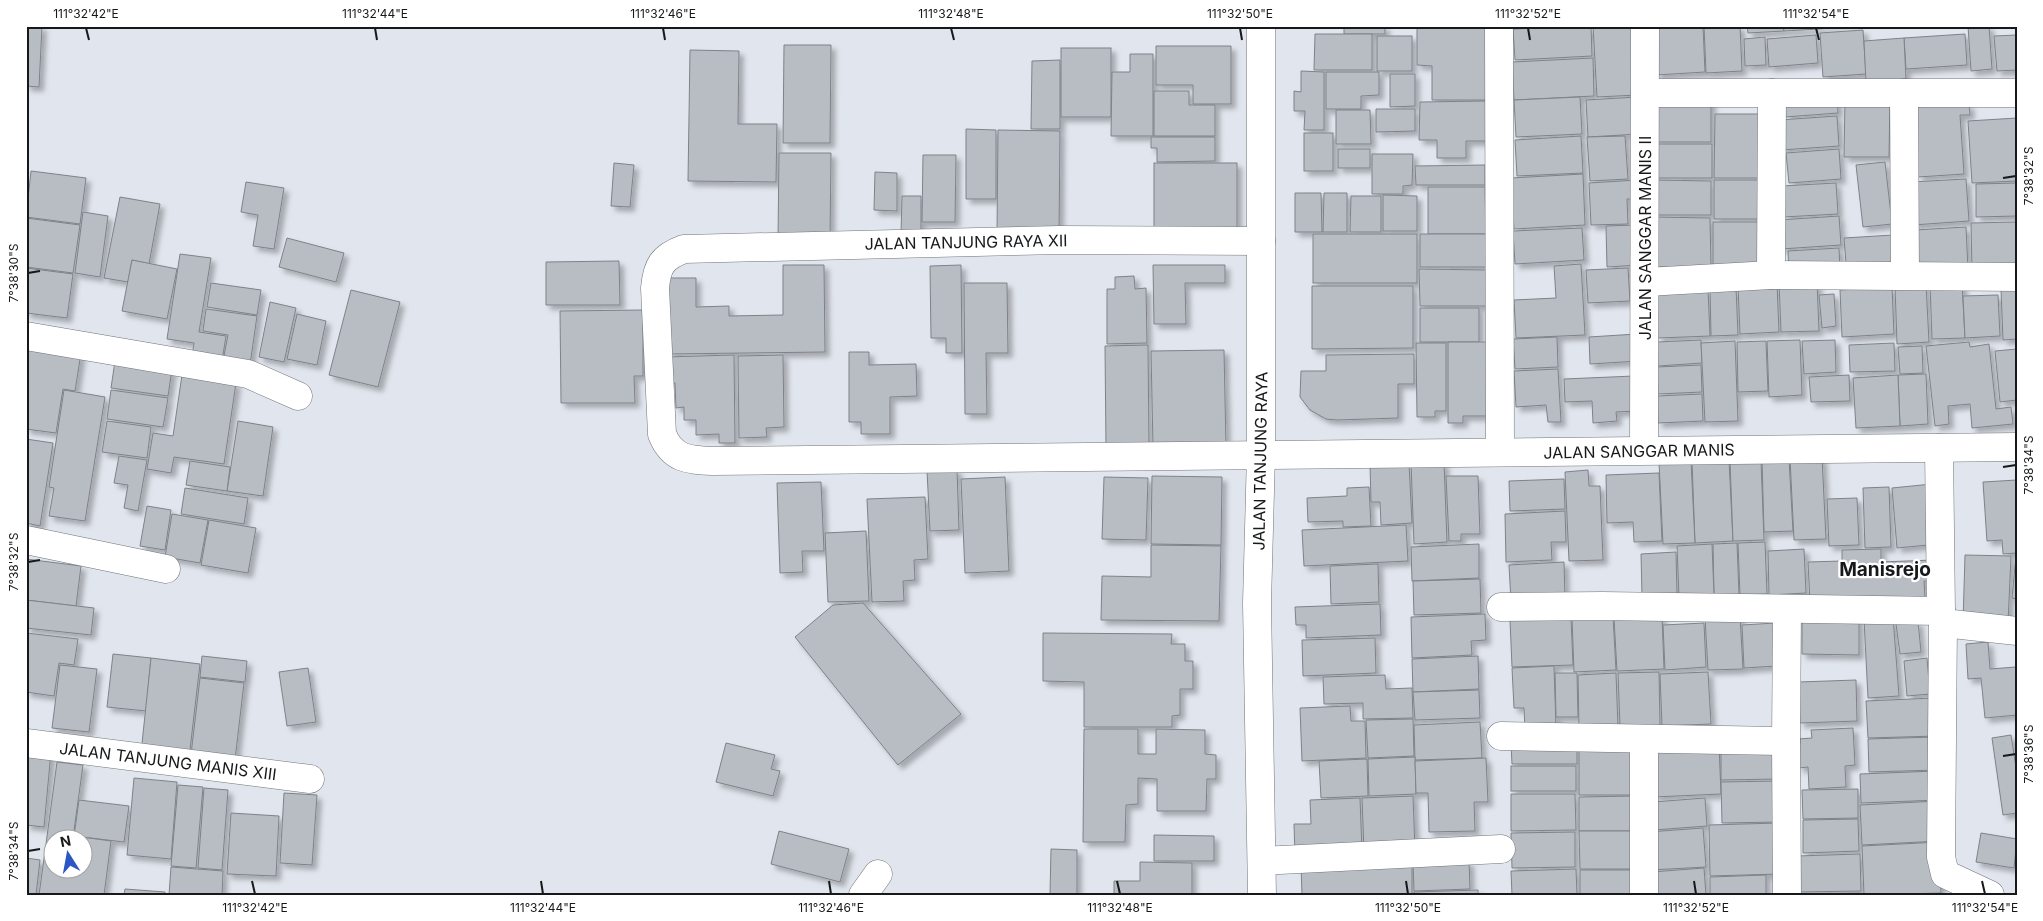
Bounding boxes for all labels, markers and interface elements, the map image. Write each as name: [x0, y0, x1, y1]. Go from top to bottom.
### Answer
text: 111°32'42"E: [53, 6, 119, 21]
text: 111°32'44"E: [342, 6, 408, 21]
text: 111°32'46"E: [630, 6, 696, 21]
text: 111°32'48"E: [918, 6, 984, 21]
text: 111°32'50"E: [1207, 6, 1273, 21]
text: 111°32'52"E: [1495, 6, 1561, 21]
text: 111°32'54"E: [1783, 6, 1849, 21]
street label: JALAN SANGGAR MANIS II: [1635, 136, 1655, 340]
text: 7°38'32"S: [2021, 146, 2036, 205]
street label: JALAN TANJUNG RAYA XII: [864, 230, 1068, 254]
text: 7°38'30"S: [6, 243, 21, 302]
street label: JALAN TANJUNG RAYA: [1248, 371, 1272, 551]
text: 7°38'34"S: [2021, 435, 2036, 495]
street label: JALAN SANGGAR MANIS: [1543, 439, 1735, 463]
text: 7°38'32"S: [6, 532, 21, 591]
district label: Manisrejo: [1839, 558, 1931, 581]
text: 7°38'36"S: [2021, 724, 2036, 783]
street label: JALAN TANJUNG MANIS XIII: [58, 738, 278, 784]
text: 7°38'34"S: [6, 821, 21, 881]
north arrow: [42, 828, 92, 878]
text: N: [59, 831, 72, 850]
text: 111°32'42"E: [222, 900, 288, 915]
text: 111°32'44"E: [510, 900, 576, 915]
text: 111°32'46"E: [798, 900, 864, 915]
text: 111°32'48"E: [1087, 900, 1153, 915]
text: 111°32'50"E: [1375, 900, 1441, 915]
text: 111°32'52"E: [1663, 900, 1729, 915]
text: 111°32'54"E: [1952, 900, 2018, 915]

